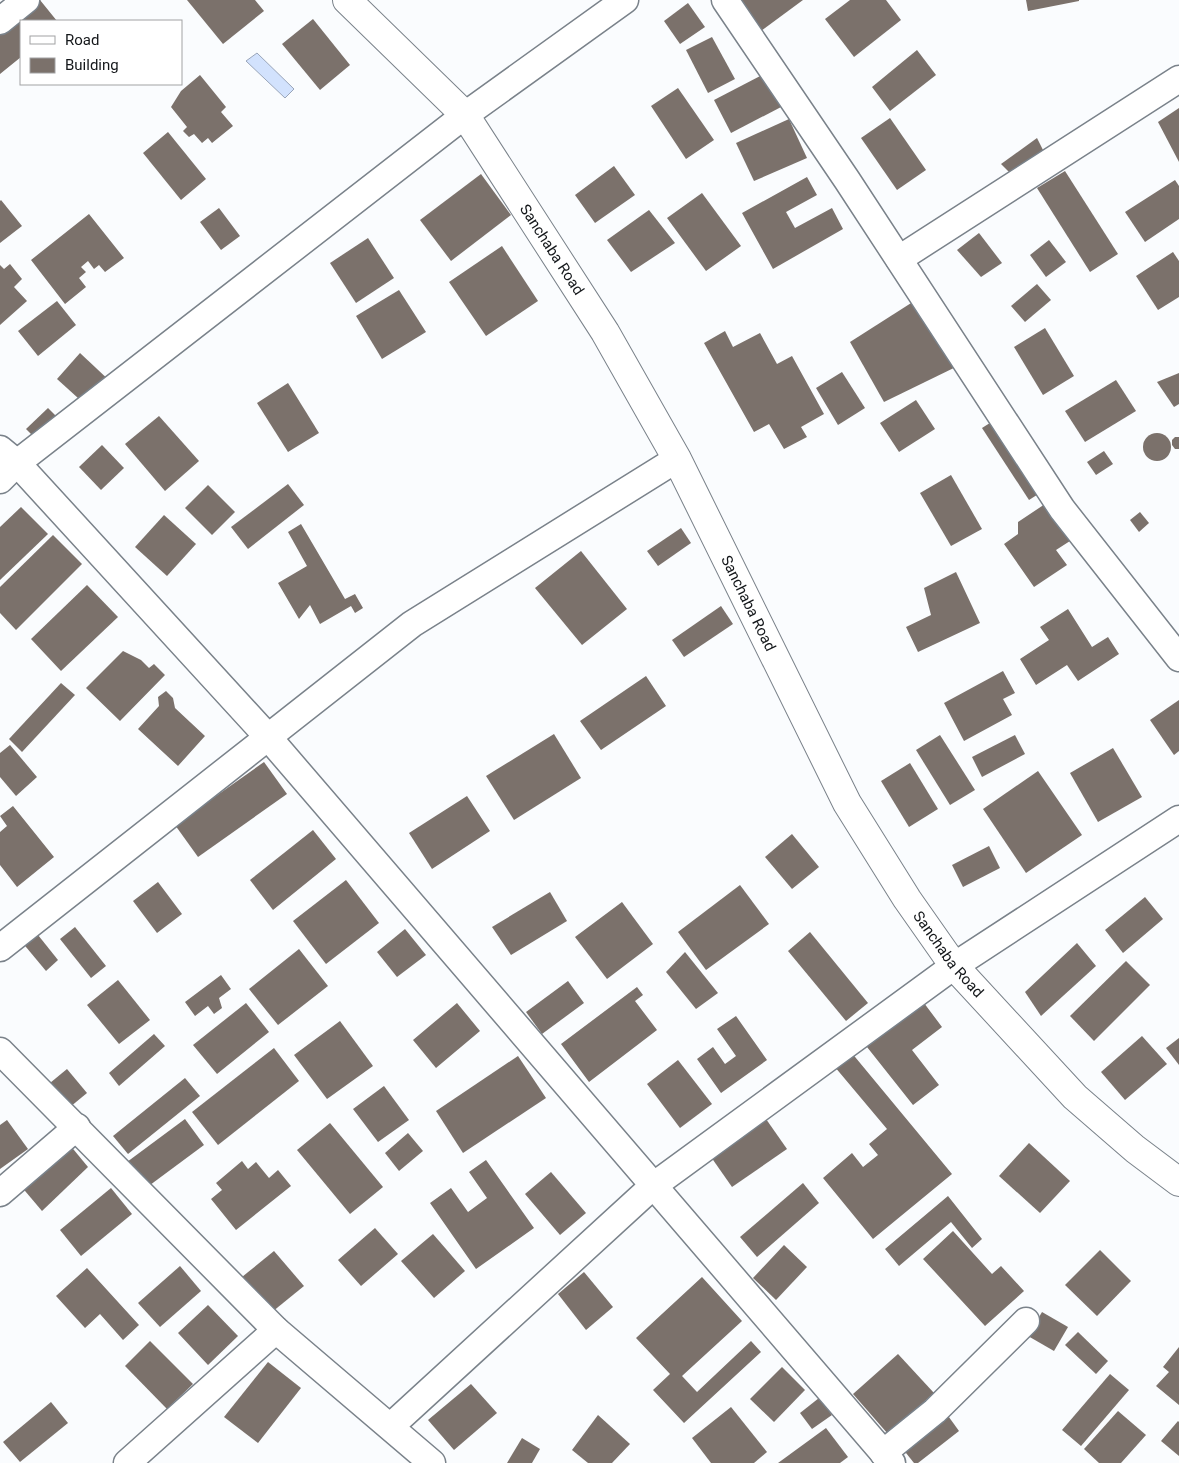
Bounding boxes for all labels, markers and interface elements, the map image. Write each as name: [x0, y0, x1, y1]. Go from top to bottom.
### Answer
legend: [20, 20, 182, 85]
text: Road: [65, 31, 99, 49]
text: Building: [65, 56, 119, 74]
street label: Sanchaba Road: [516, 201, 588, 298]
street label: Sanchaba Road: [717, 553, 780, 654]
street label: Sanchaba Road: [909, 908, 987, 1001]

